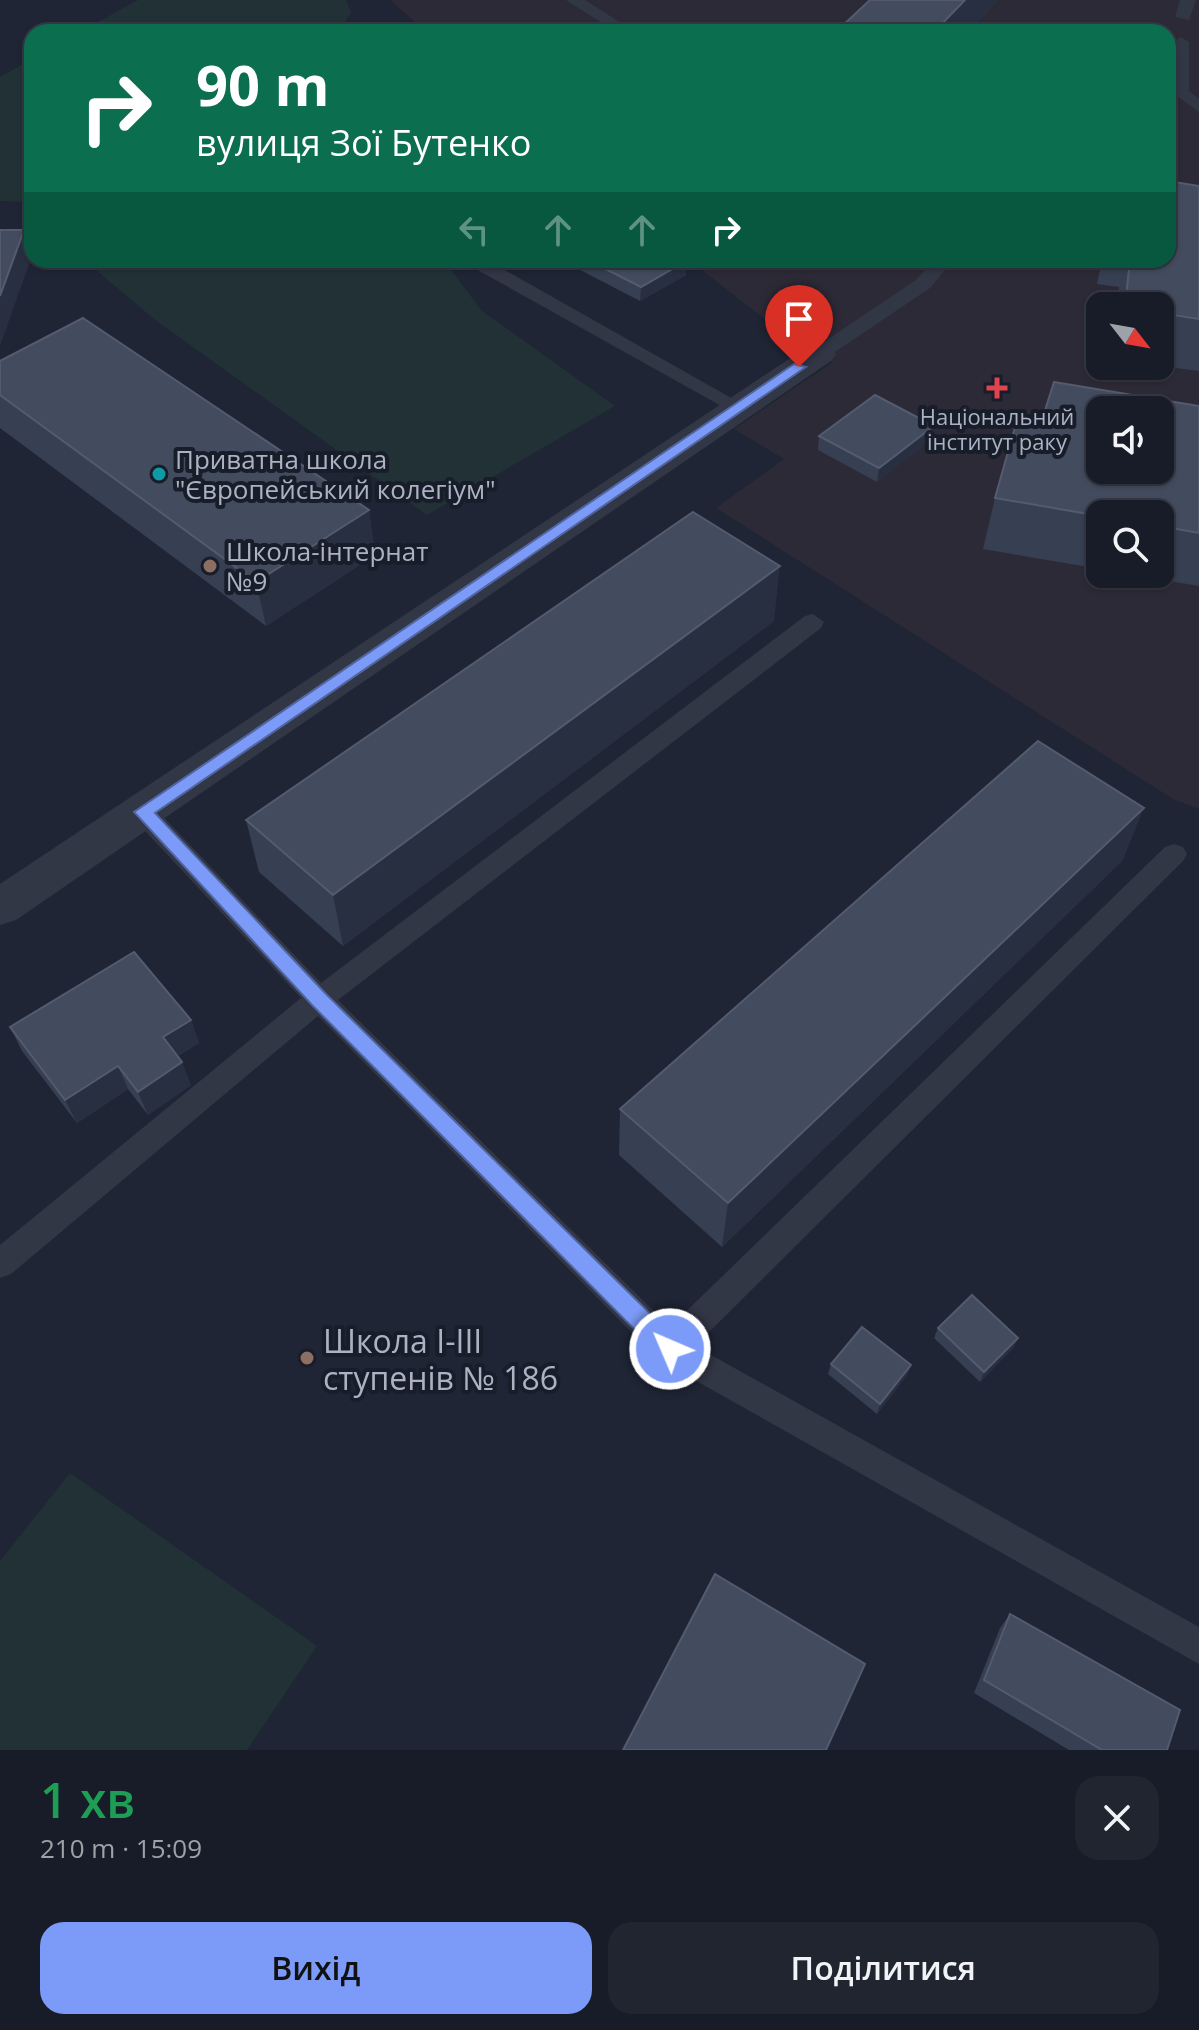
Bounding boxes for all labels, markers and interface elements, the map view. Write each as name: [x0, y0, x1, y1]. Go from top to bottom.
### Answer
text: 90 m: [196, 46, 330, 122]
icon: right: [64, 56, 168, 160]
text: вулиця Зої Бутенко: [196, 118, 531, 167]
icon: left: [452, 208, 496, 252]
icon: ahead: [536, 208, 580, 252]
icon: ahead: [620, 208, 664, 252]
icon: right: [704, 208, 748, 252]
pin: [765, 285, 833, 367]
north arrow: [1086, 292, 1174, 380]
map controls: [1086, 292, 1174, 588]
icon: arrive: [777, 297, 821, 341]
marker: Національний інститут раку: [986, 377, 1008, 399]
button: sound: [1086, 396, 1174, 484]
place label: Національний інститут раку: [920, 401, 1074, 456]
place label: Приватна школа "Європейський колегіум": [175, 441, 496, 507]
marker: Приватна школа "Європейський колегіум": [150, 465, 168, 483]
button: search: [1086, 500, 1174, 588]
place label: Школа-інтернат №9: [226, 533, 429, 599]
marker: Школа-інтернат №9: [201, 557, 219, 575]
position arrow: [628, 1307, 712, 1391]
place label: Школа І-ІІІ ступенів № 186: [323, 1319, 558, 1399]
marker: Школа І-ІІІ ступенів № 186: [298, 1349, 316, 1367]
text: 1 хв: [40, 1767, 135, 1832]
button: close: [1075, 1776, 1159, 1860]
text: 210 m · 15:09: [40, 1830, 202, 1866]
button: Вихід: [40, 1922, 592, 2014]
button: Поділитися: [608, 1922, 1159, 2014]

